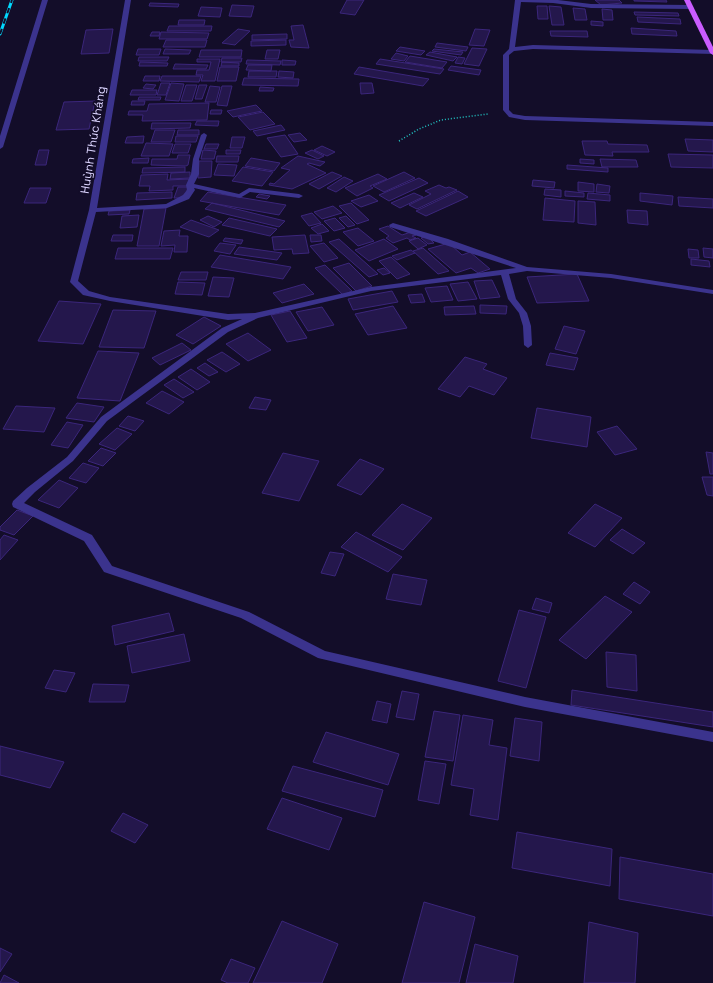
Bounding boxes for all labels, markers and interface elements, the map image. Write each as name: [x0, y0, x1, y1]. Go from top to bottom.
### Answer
street label: Huỳnh Thúc Kháng: [77, 85, 109, 195]

